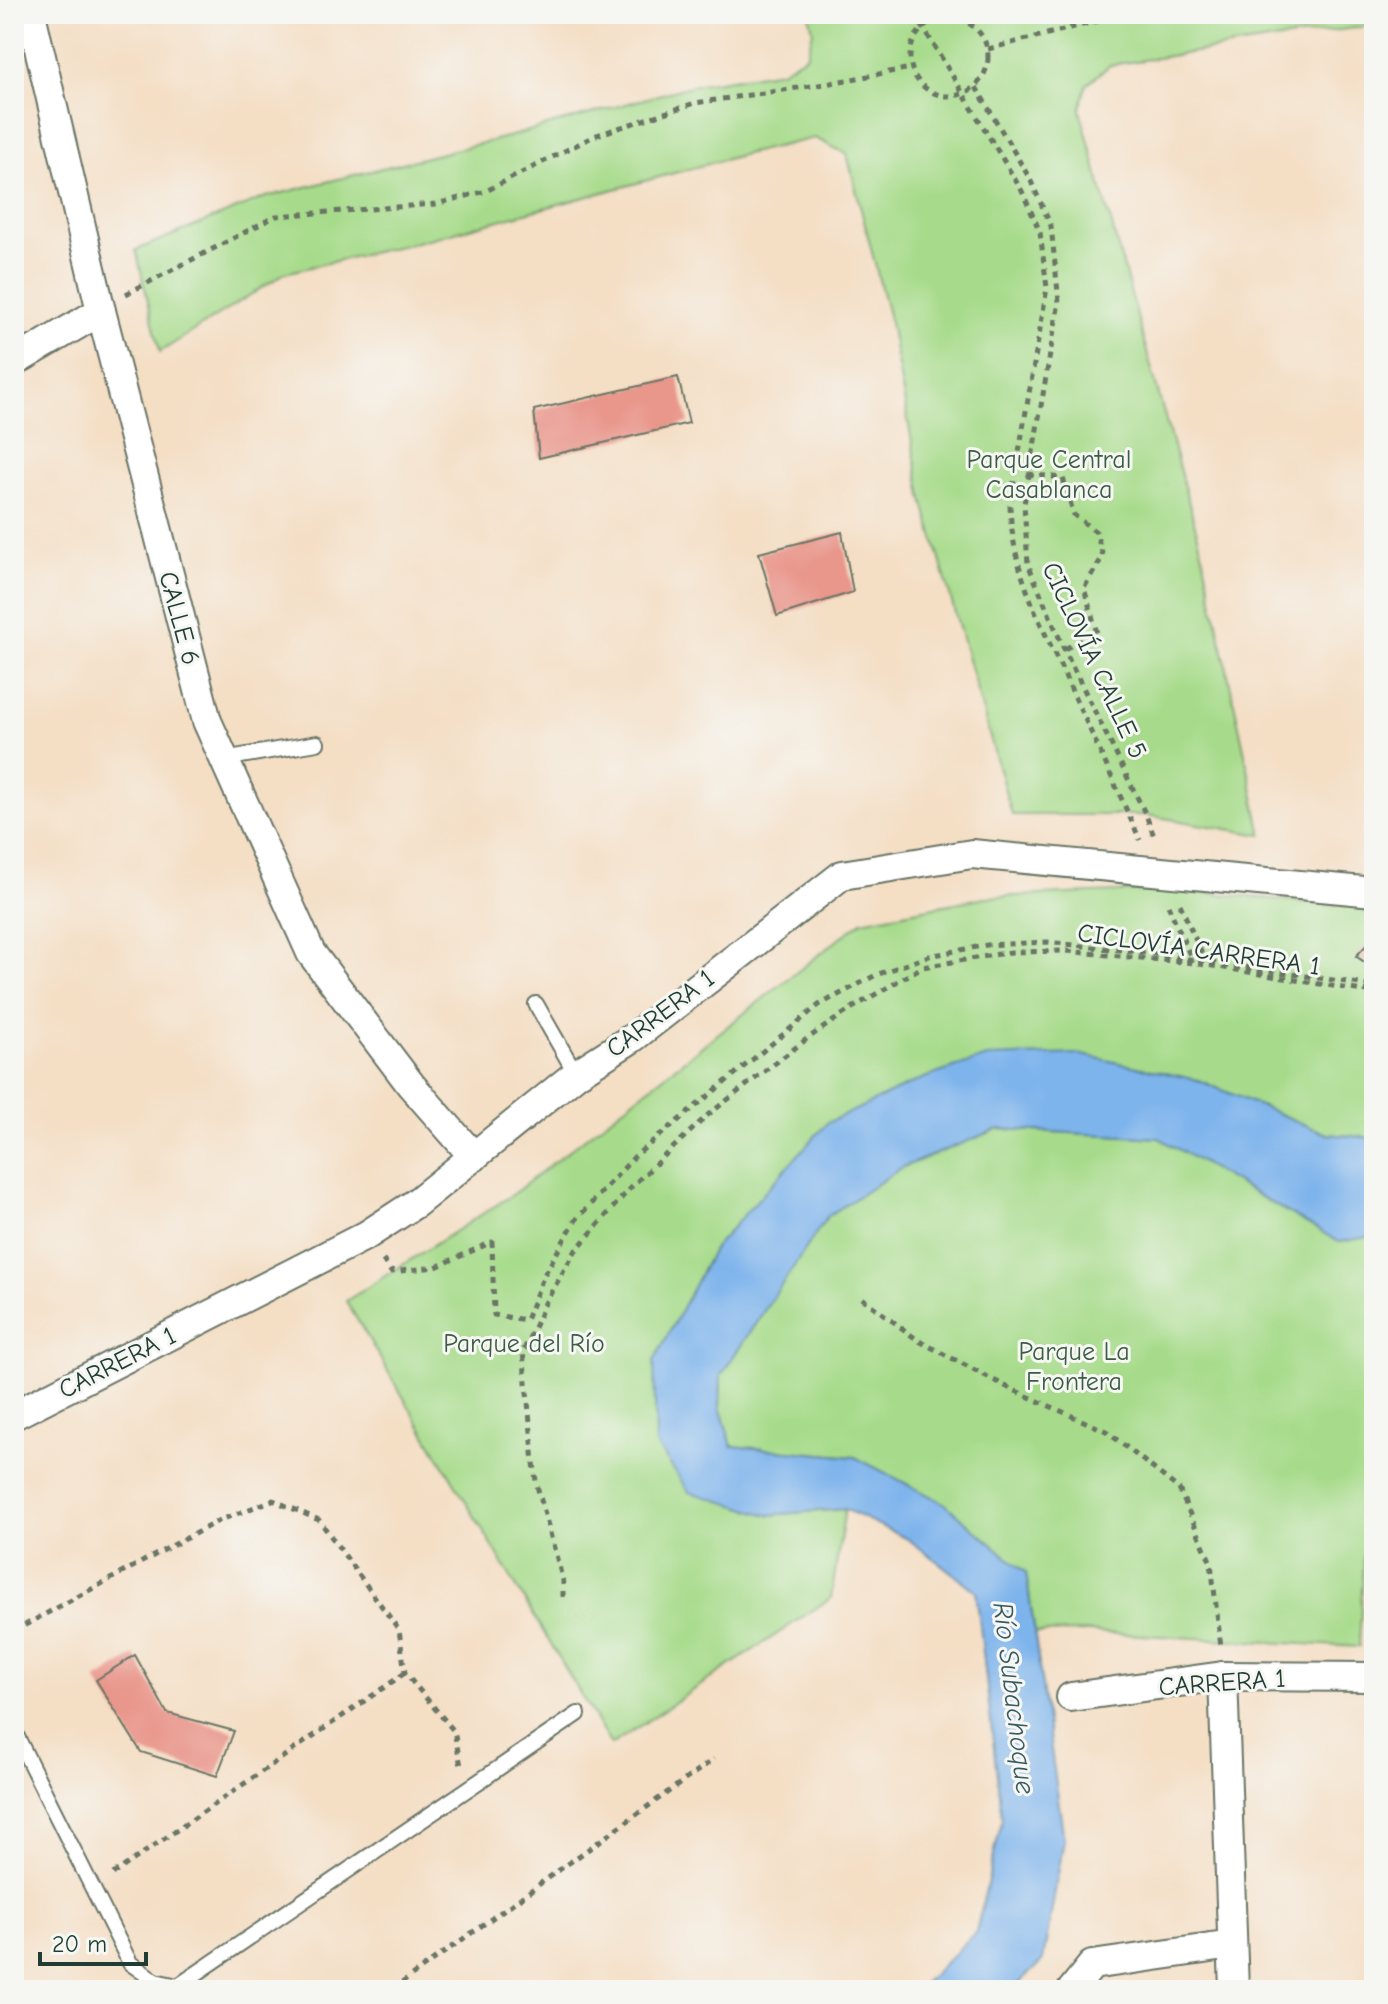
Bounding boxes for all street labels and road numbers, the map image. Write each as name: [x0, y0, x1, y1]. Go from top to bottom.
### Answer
street label: CICLOVÍA CALLE 5: [1035, 557, 1154, 763]
street label: CALLE 6: [152, 568, 206, 668]
street label: CICLOVÍA CARRERA 1: [1075, 917, 1322, 982]
street label: CARRERA 1: [601, 964, 720, 1064]
street label: CARRERA 1: [54, 1321, 181, 1405]
street label: CARRERA 1: [1158, 1664, 1287, 1702]

